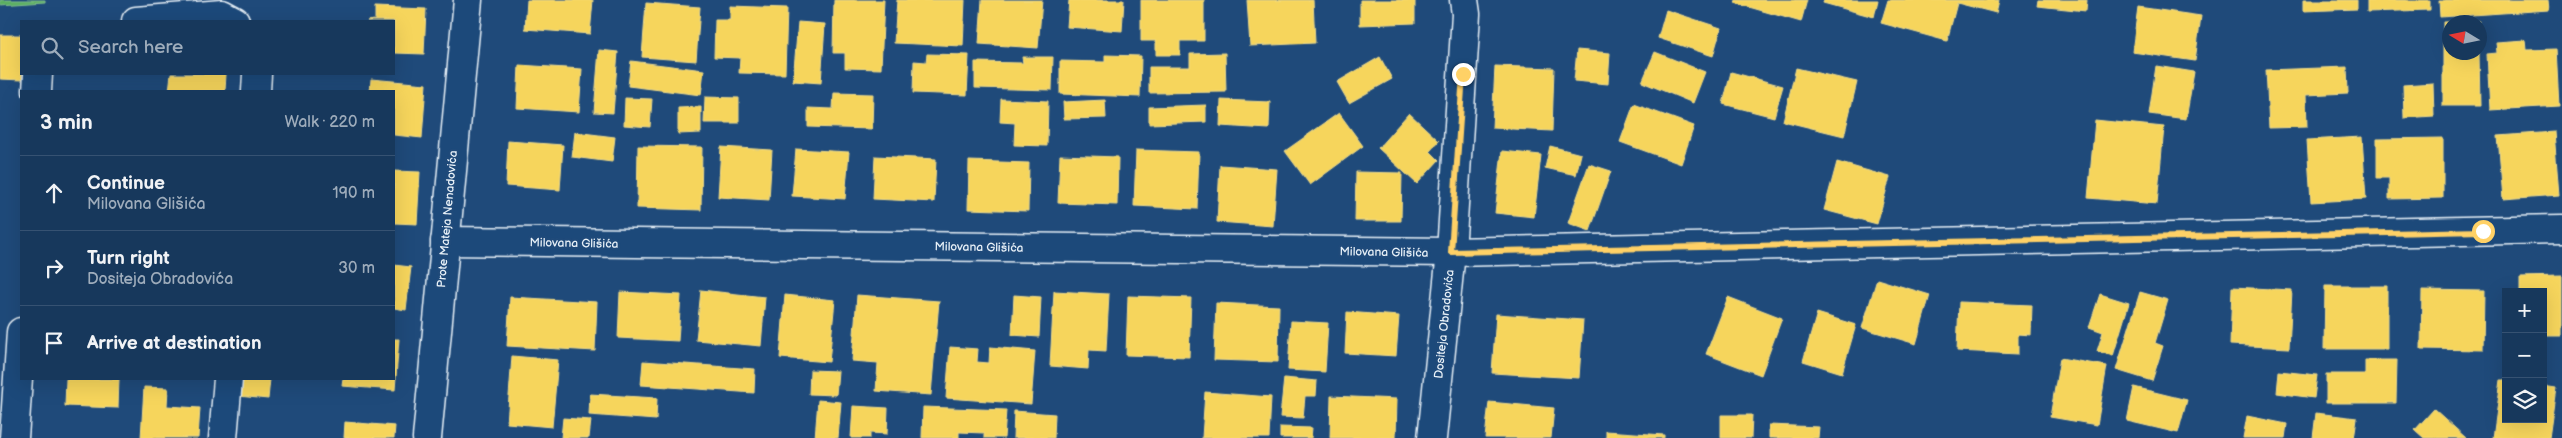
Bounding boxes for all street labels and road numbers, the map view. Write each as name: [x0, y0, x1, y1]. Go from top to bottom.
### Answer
street label: Prote Mateja Nenadovića: [434, 150, 461, 288]
street label: Milovana Glišića: [529, 235, 619, 252]
street label: Milovana Glišića: [934, 239, 1024, 256]
street label: Milovana Glišića: [1339, 244, 1429, 261]
street label: Dositeja Obradovića: [1431, 269, 1458, 379]

